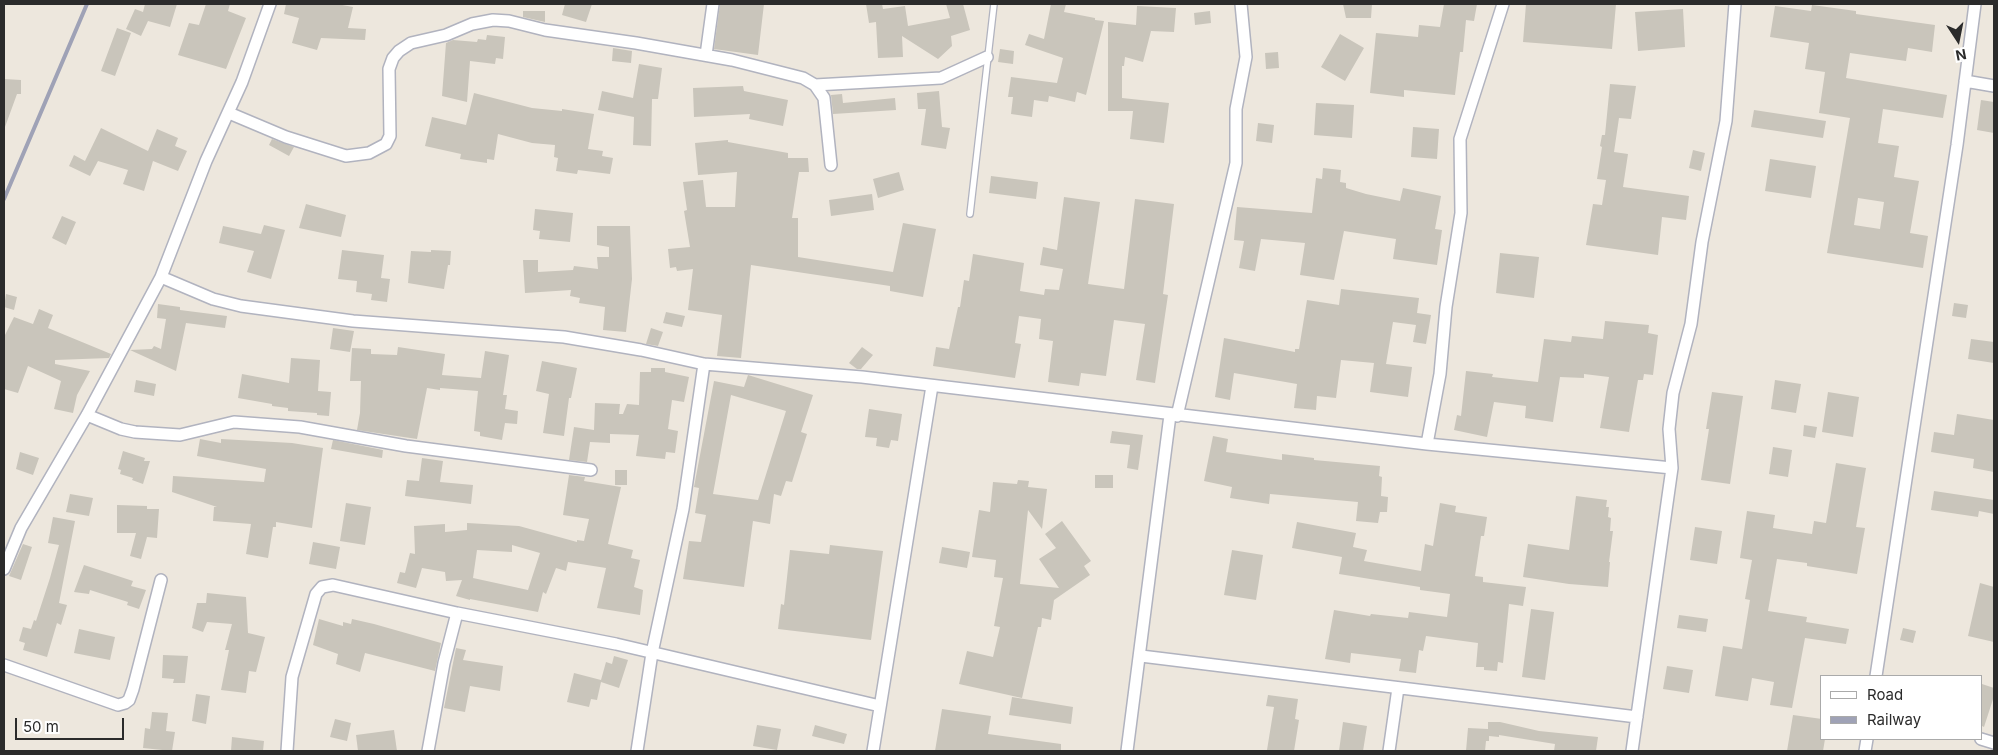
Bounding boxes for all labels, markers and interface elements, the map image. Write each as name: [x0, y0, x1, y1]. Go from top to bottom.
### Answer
north arrow: [1933, 15, 1983, 65]
text: N: [1954, 46, 1968, 65]
legend: [1820, 675, 1983, 740]
text: Road: [1867, 685, 1903, 704]
scale bar: [18, 708, 126, 740]
text: Railway: [1867, 710, 1921, 729]
text: 50 m: [23, 717, 59, 736]

